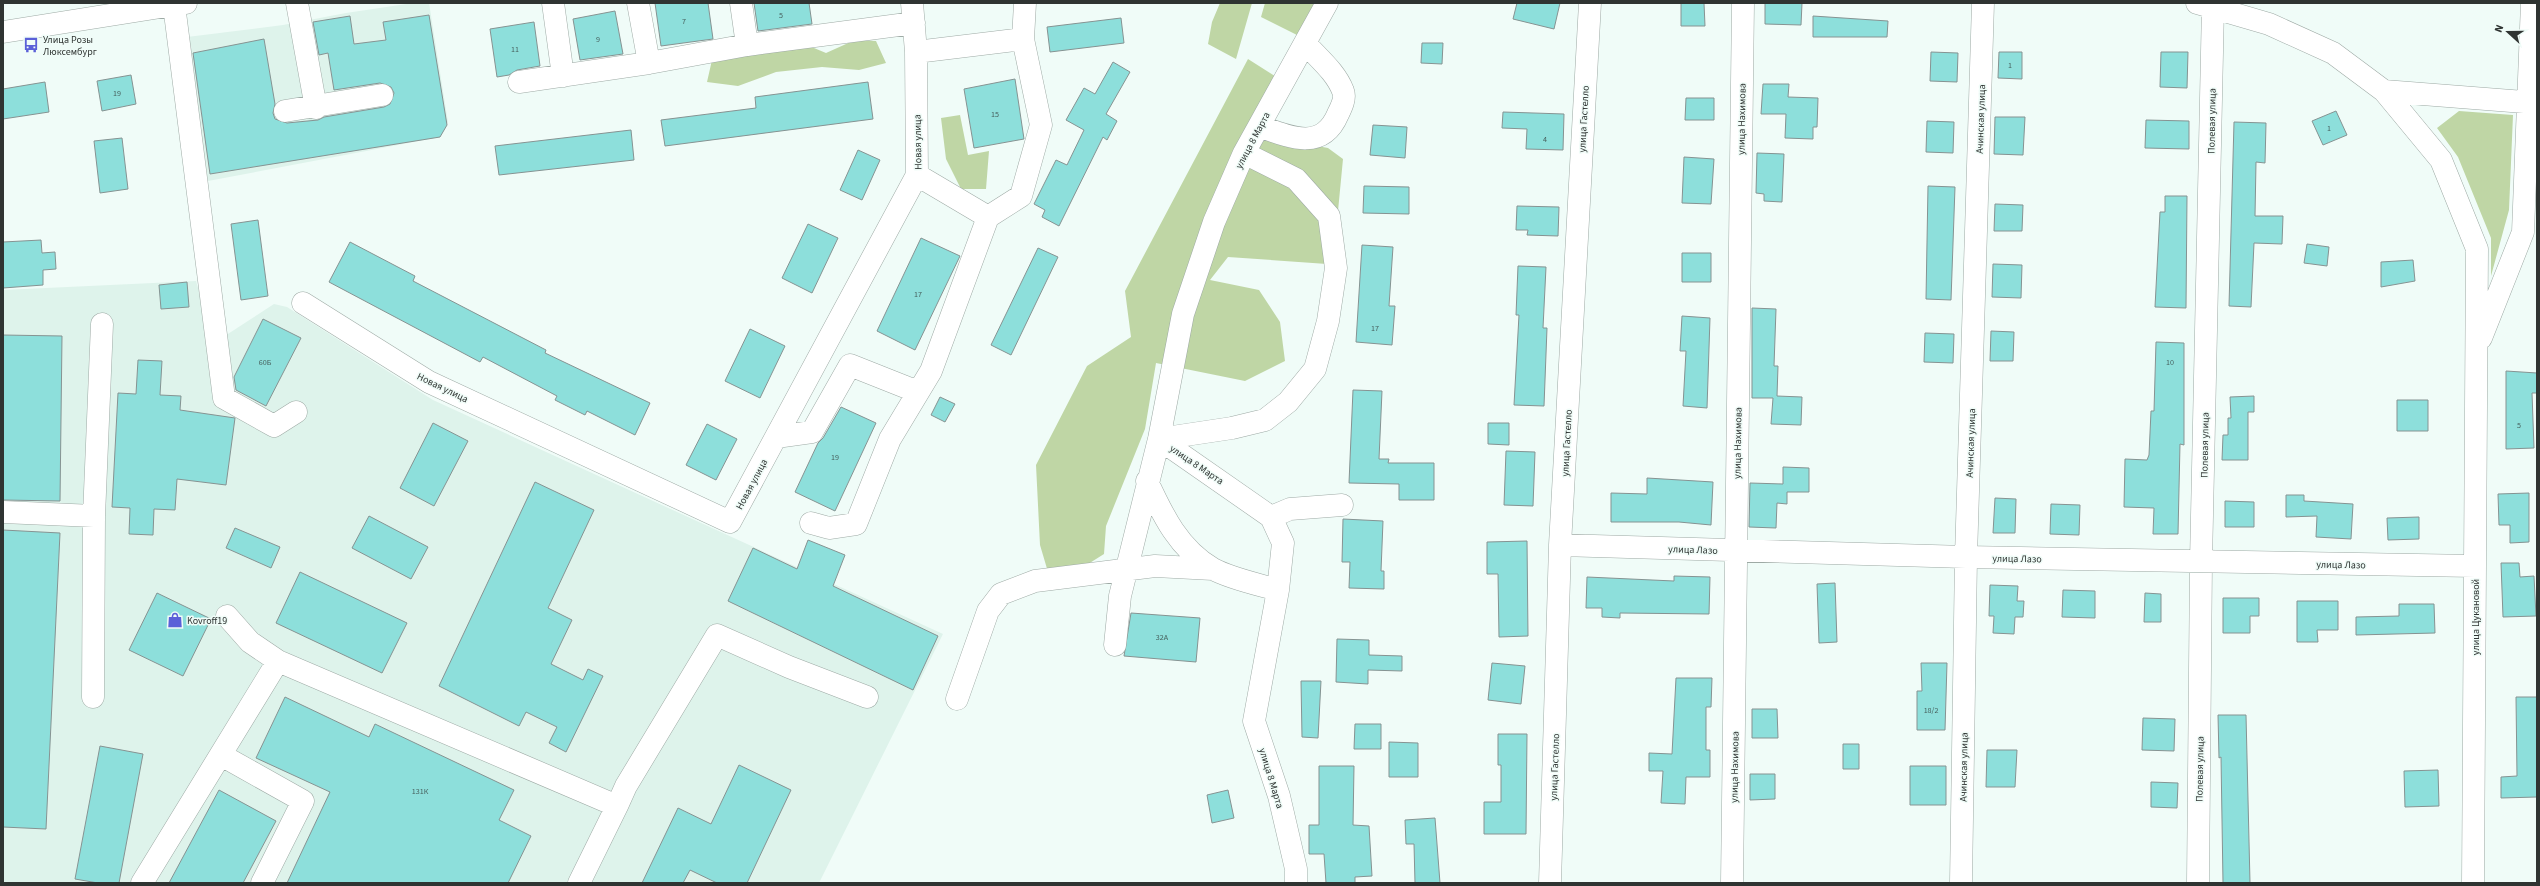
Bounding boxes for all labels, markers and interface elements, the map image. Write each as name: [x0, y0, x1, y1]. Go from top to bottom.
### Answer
house number: 5: [779, 10, 783, 21]
north arrow: [2488, 12, 2528, 52]
house number: 7: [682, 16, 686, 27]
text: N: [2491, 22, 2507, 35]
place label: Улица Розы Люксембург: [43, 33, 97, 59]
house number: 9: [596, 34, 600, 45]
bus stop icon: Улица Розы Люксембург: [22, 36, 40, 54]
house number: 11: [511, 44, 519, 55]
house number: 1: [2008, 60, 2012, 71]
street label: улица Нахимова: [1734, 83, 1750, 155]
street label: Ачинская улица: [1973, 84, 1989, 154]
street label: улица Гастелло: [1575, 85, 1593, 153]
house number: 19: [113, 88, 121, 99]
street label: Полевая улица: [2204, 88, 2220, 154]
house number: 15: [991, 109, 999, 120]
street label: улица 8 Марта: [1232, 110, 1274, 171]
street label: Новая улица: [911, 114, 925, 170]
house number: 1: [2327, 123, 2331, 134]
house number: 4: [1543, 134, 1547, 145]
house number: 17: [914, 289, 922, 300]
house number: 17: [1371, 323, 1379, 334]
house number: 60Б: [259, 357, 272, 368]
house number: 10: [2166, 357, 2174, 368]
street label: Новая улица: [415, 369, 471, 406]
street label: улица Нахимова: [1730, 407, 1746, 479]
street label: Ачинская улица: [1963, 408, 1979, 478]
street label: улица Гастелло: [1558, 409, 1576, 477]
street label: Полевая улица: [2197, 412, 2213, 478]
house number: 5: [2517, 420, 2521, 431]
street label: улица 8 Марта: [1167, 442, 1226, 488]
house number: 19: [831, 452, 839, 463]
street label: Новая улица: [733, 457, 771, 512]
street label: улица Лазо: [1668, 542, 1718, 558]
street label: улица Лазо: [1992, 552, 2042, 566]
street label: улица Лазо: [2316, 558, 2366, 572]
street label: улица Цукановой: [2469, 579, 2483, 655]
shop icon: Kovroff19: [166, 611, 184, 629]
place label: Kovroff19: [187, 614, 227, 628]
house number: 32А: [1156, 632, 1169, 643]
house number: 18/2: [1924, 705, 1938, 716]
street label: улица Нахимова: [1727, 731, 1743, 803]
street label: Ачинская улица: [1956, 732, 1972, 802]
street label: улица Гастелло: [1547, 733, 1563, 801]
street label: Полевая улица: [2192, 736, 2208, 802]
street label: улица 8 Марта: [1255, 746, 1287, 810]
house number: 131К: [412, 786, 429, 797]

